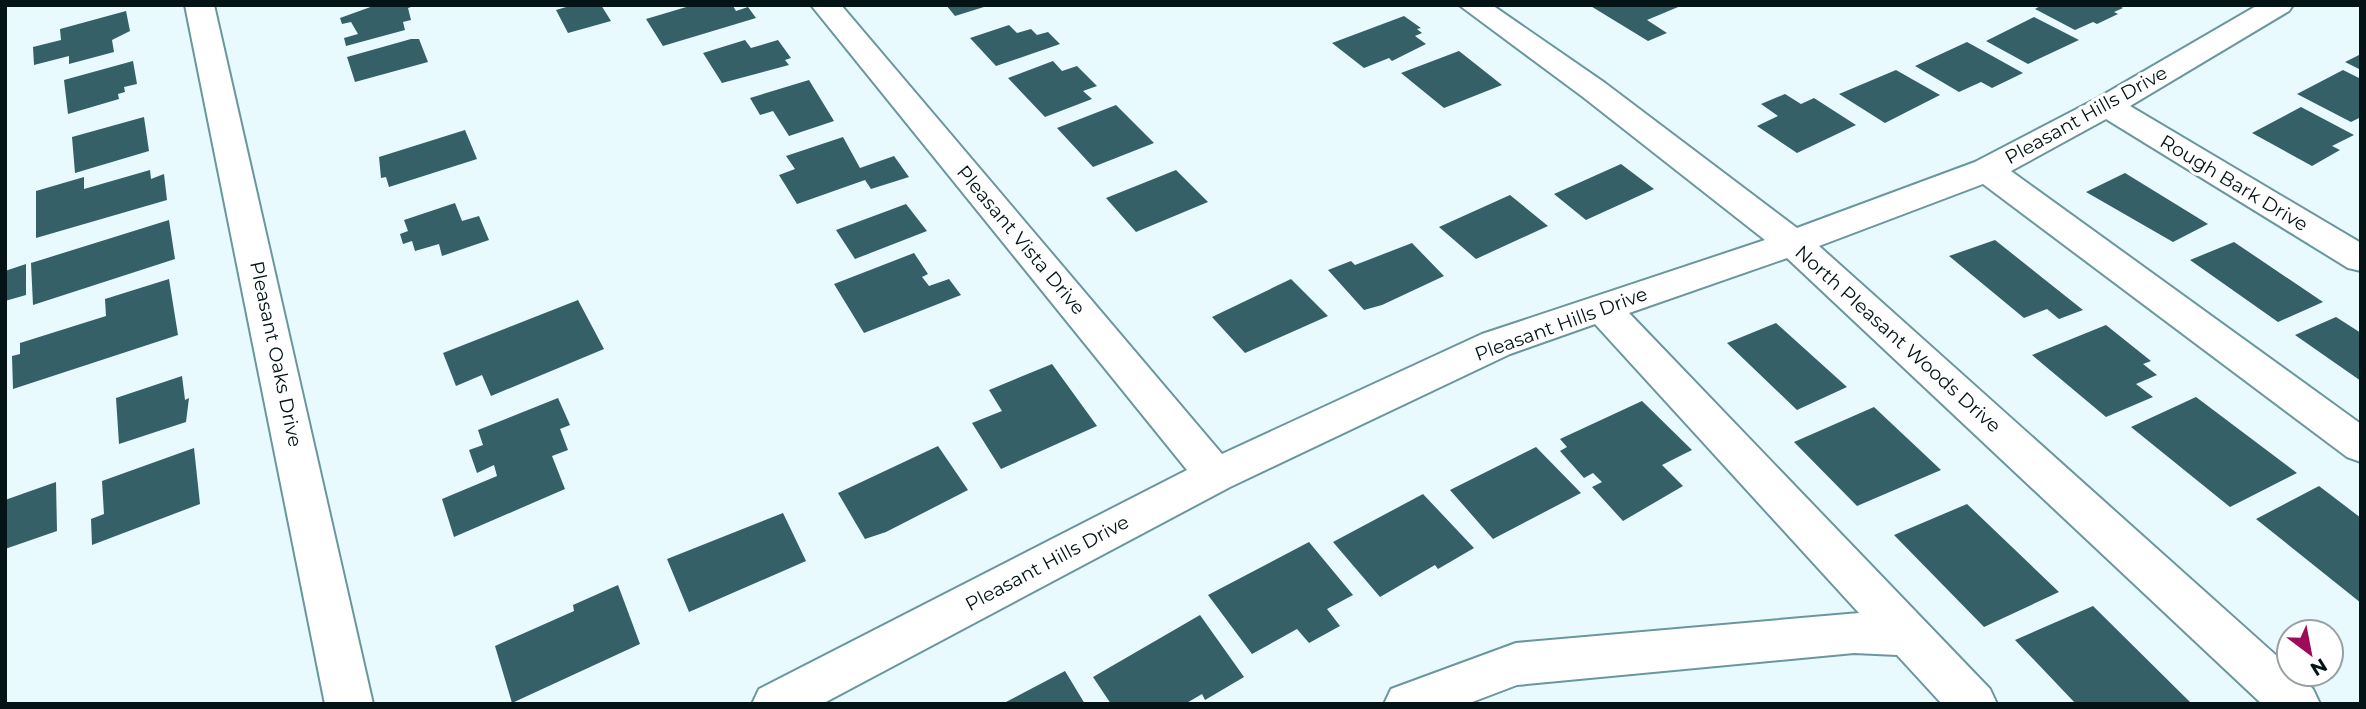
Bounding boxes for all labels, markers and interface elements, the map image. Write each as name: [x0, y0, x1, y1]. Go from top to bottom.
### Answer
street label: Pleasant Hills Drive: [2001, 61, 2171, 169]
street label: Rough Bark Drive: [2156, 130, 2312, 236]
street label: Pleasant Vista Drive: [952, 161, 1090, 319]
street label: North Pleasant Woods Drive: [1790, 241, 2006, 437]
street label: Pleasant Oaks Drive: [245, 259, 307, 449]
street label: Pleasant Hills Drive: [1472, 282, 1650, 366]
street label: Pleasant Hills Drive: [961, 510, 1133, 616]
north arrow: [2275, 618, 2345, 688]
text: N: [2306, 653, 2331, 681]

